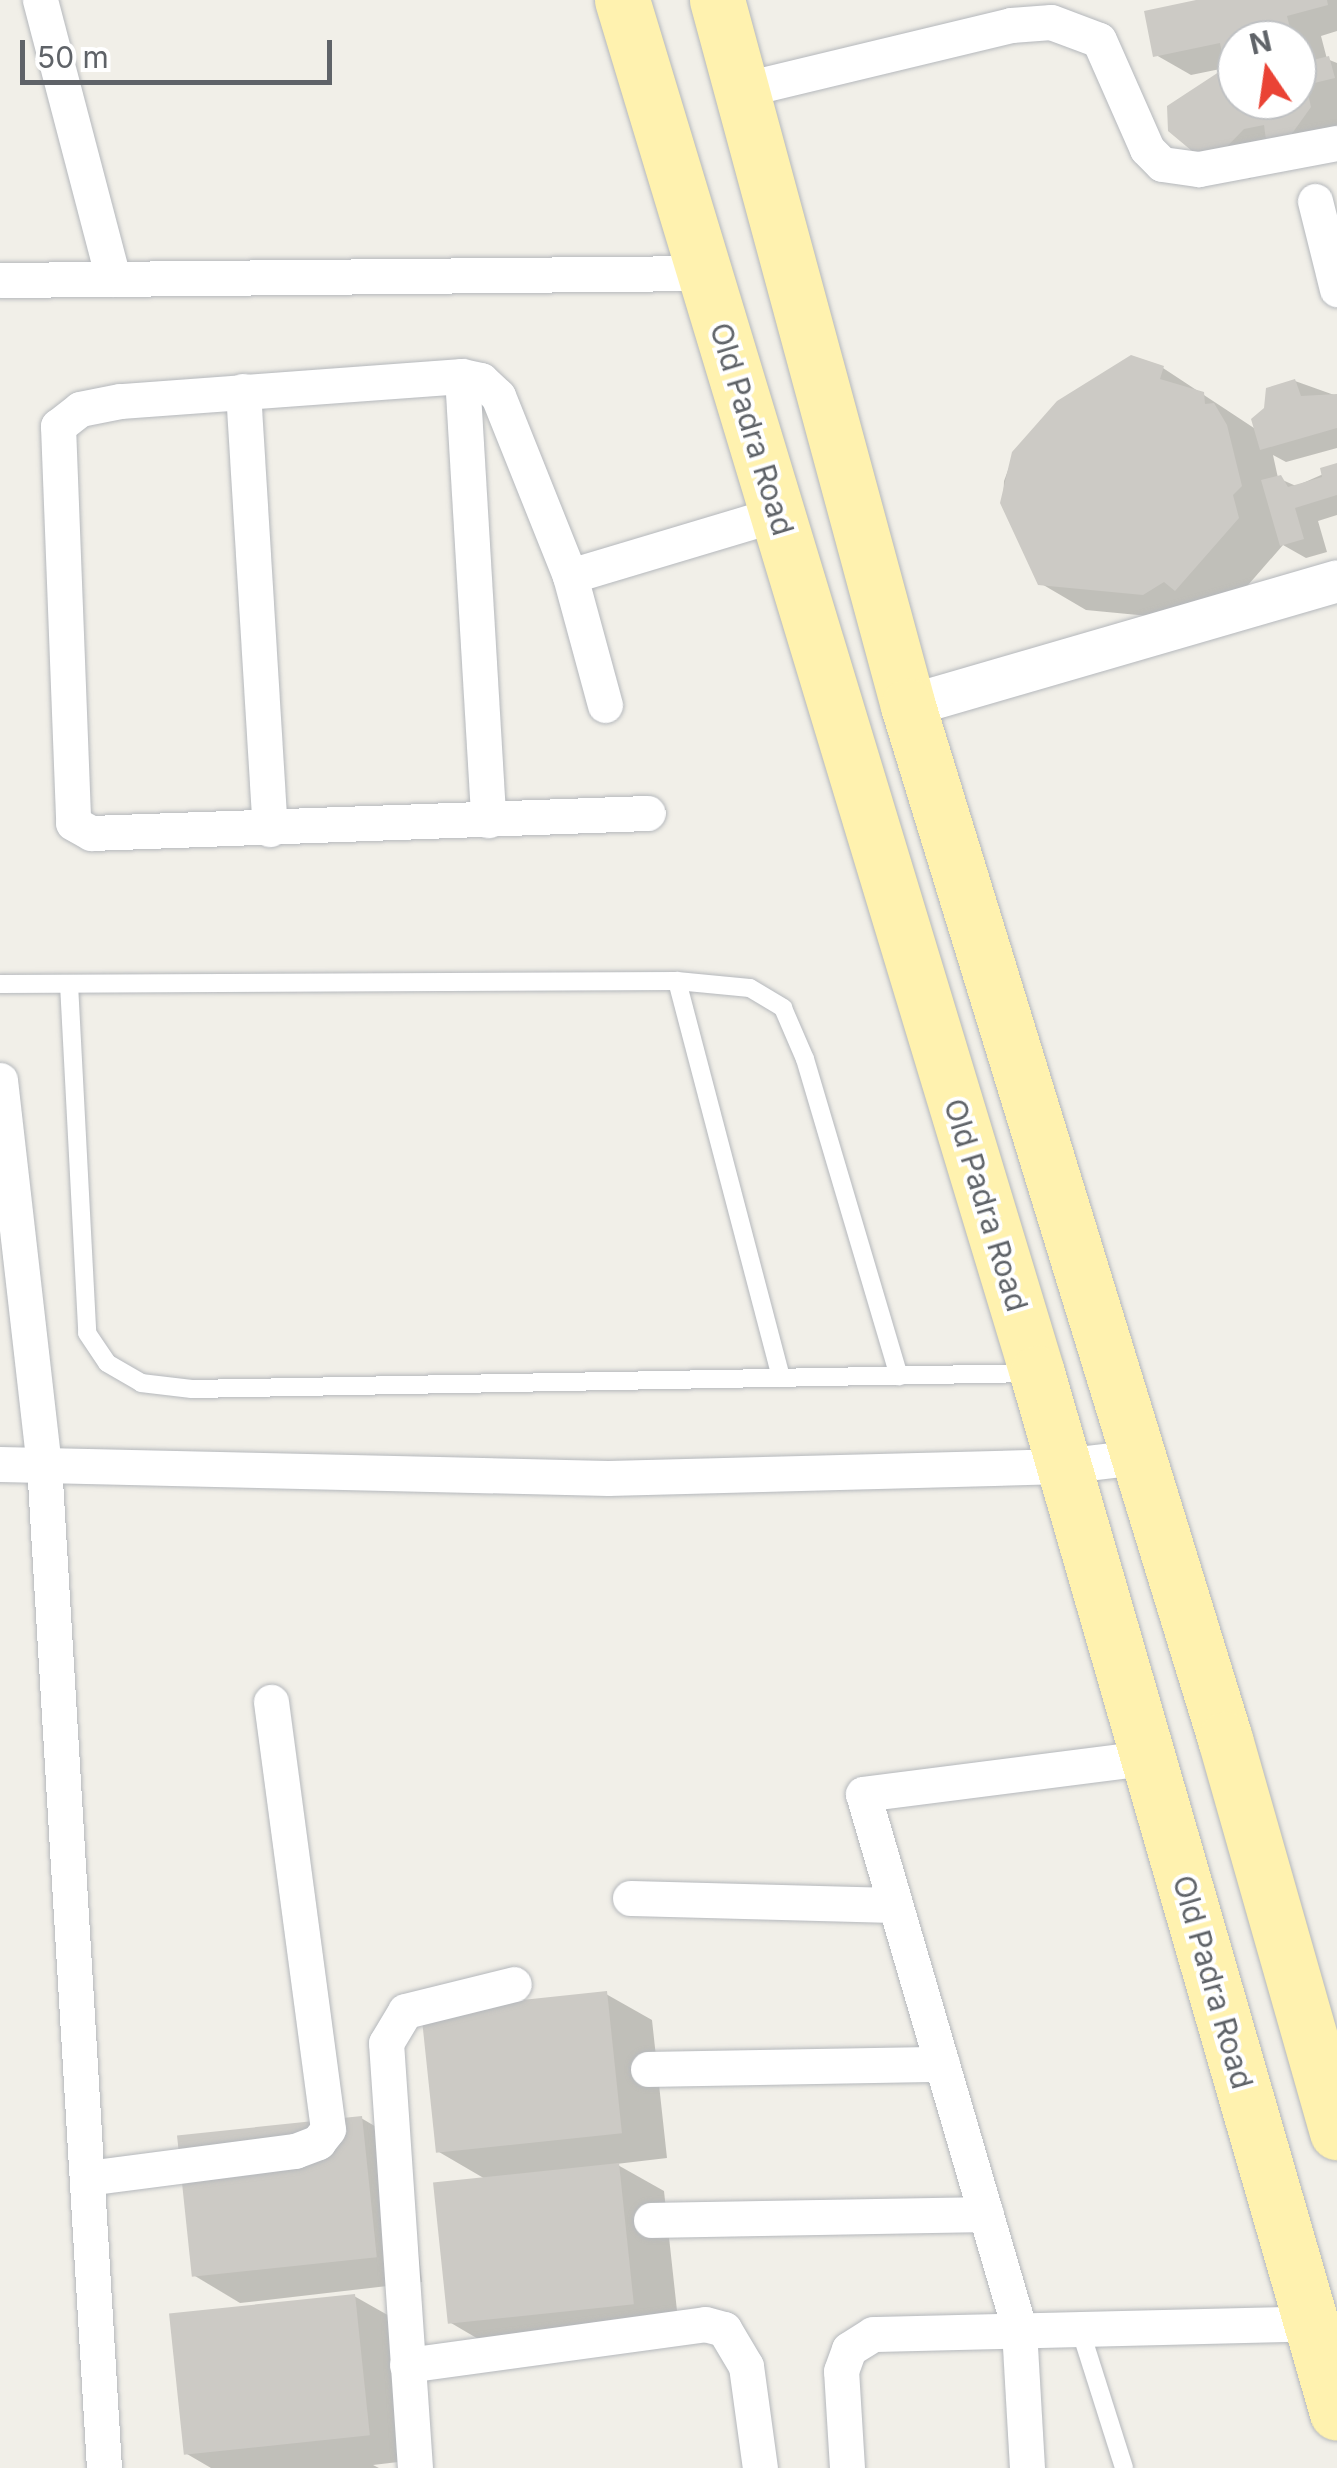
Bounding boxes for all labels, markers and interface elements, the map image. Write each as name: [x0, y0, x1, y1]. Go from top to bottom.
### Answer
scale bar: [25, 20, 338, 82]
north arrow: [1217, 20, 1317, 120]
text: N: [1246, 24, 1275, 62]
text: 50 m: [37, 39, 109, 75]
street label: Old Padra Road: [703, 318, 801, 540]
street label: Old Padra Road: [937, 1094, 1035, 1316]
street label: Old Padra Road: [1165, 1871, 1261, 2093]

